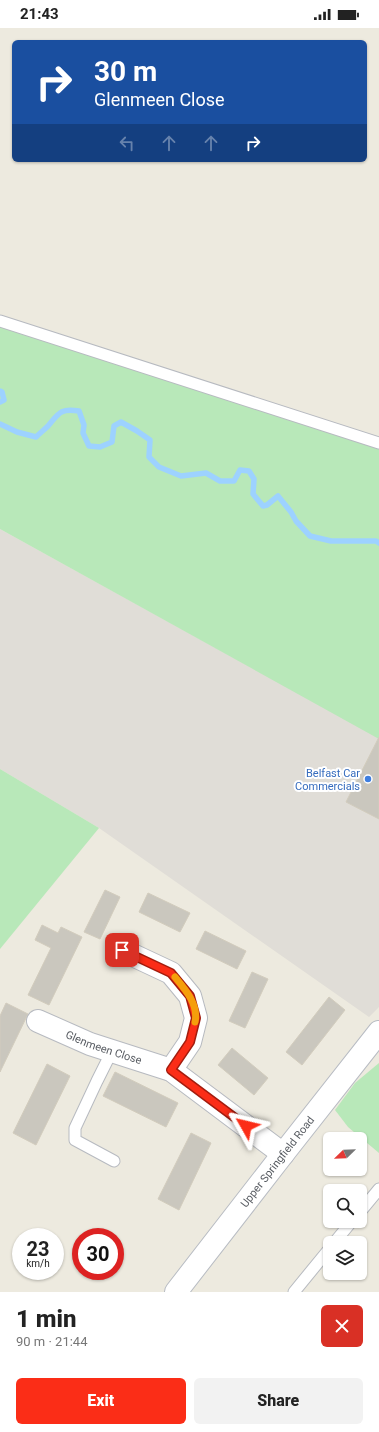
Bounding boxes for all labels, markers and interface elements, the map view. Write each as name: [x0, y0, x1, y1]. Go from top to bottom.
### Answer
text: 21:43: [20, 5, 59, 23]
text: 30 m: [94, 55, 157, 88]
icon: right: [28, 56, 80, 108]
text: Glenmeen Close: [94, 89, 225, 110]
icon: left: [116, 132, 138, 154]
icon: ahead: [158, 132, 180, 154]
icon: ahead: [200, 132, 222, 154]
icon: right: [242, 132, 264, 154]
place label: Belfast Car Commercials: [295, 767, 360, 793]
marker: Belfast Car Commercials: [363, 774, 373, 784]
pin: [105, 933, 139, 967]
icon: arrive: [111, 939, 133, 961]
street label: Glenmeen Close: [64, 1028, 144, 1067]
position arrow: [225, 1105, 267, 1147]
street label: Upper Springfield Road: [238, 1114, 317, 1210]
north arrow: [323, 1132, 367, 1176]
map controls: [323, 1132, 367, 1280]
button: search: [323, 1184, 367, 1228]
speed limit sign: 30: [72, 1228, 124, 1280]
button: layers: [323, 1236, 367, 1280]
text: 23: [27, 1237, 49, 1261]
text: km/h: [26, 1258, 50, 1269]
text: 1 min: [16, 1305, 77, 1333]
button: close: [321, 1305, 363, 1347]
text: 90 m · 21:44: [16, 1334, 87, 1349]
button: Exit: [16, 1378, 186, 1424]
button: Share: [194, 1378, 363, 1424]

